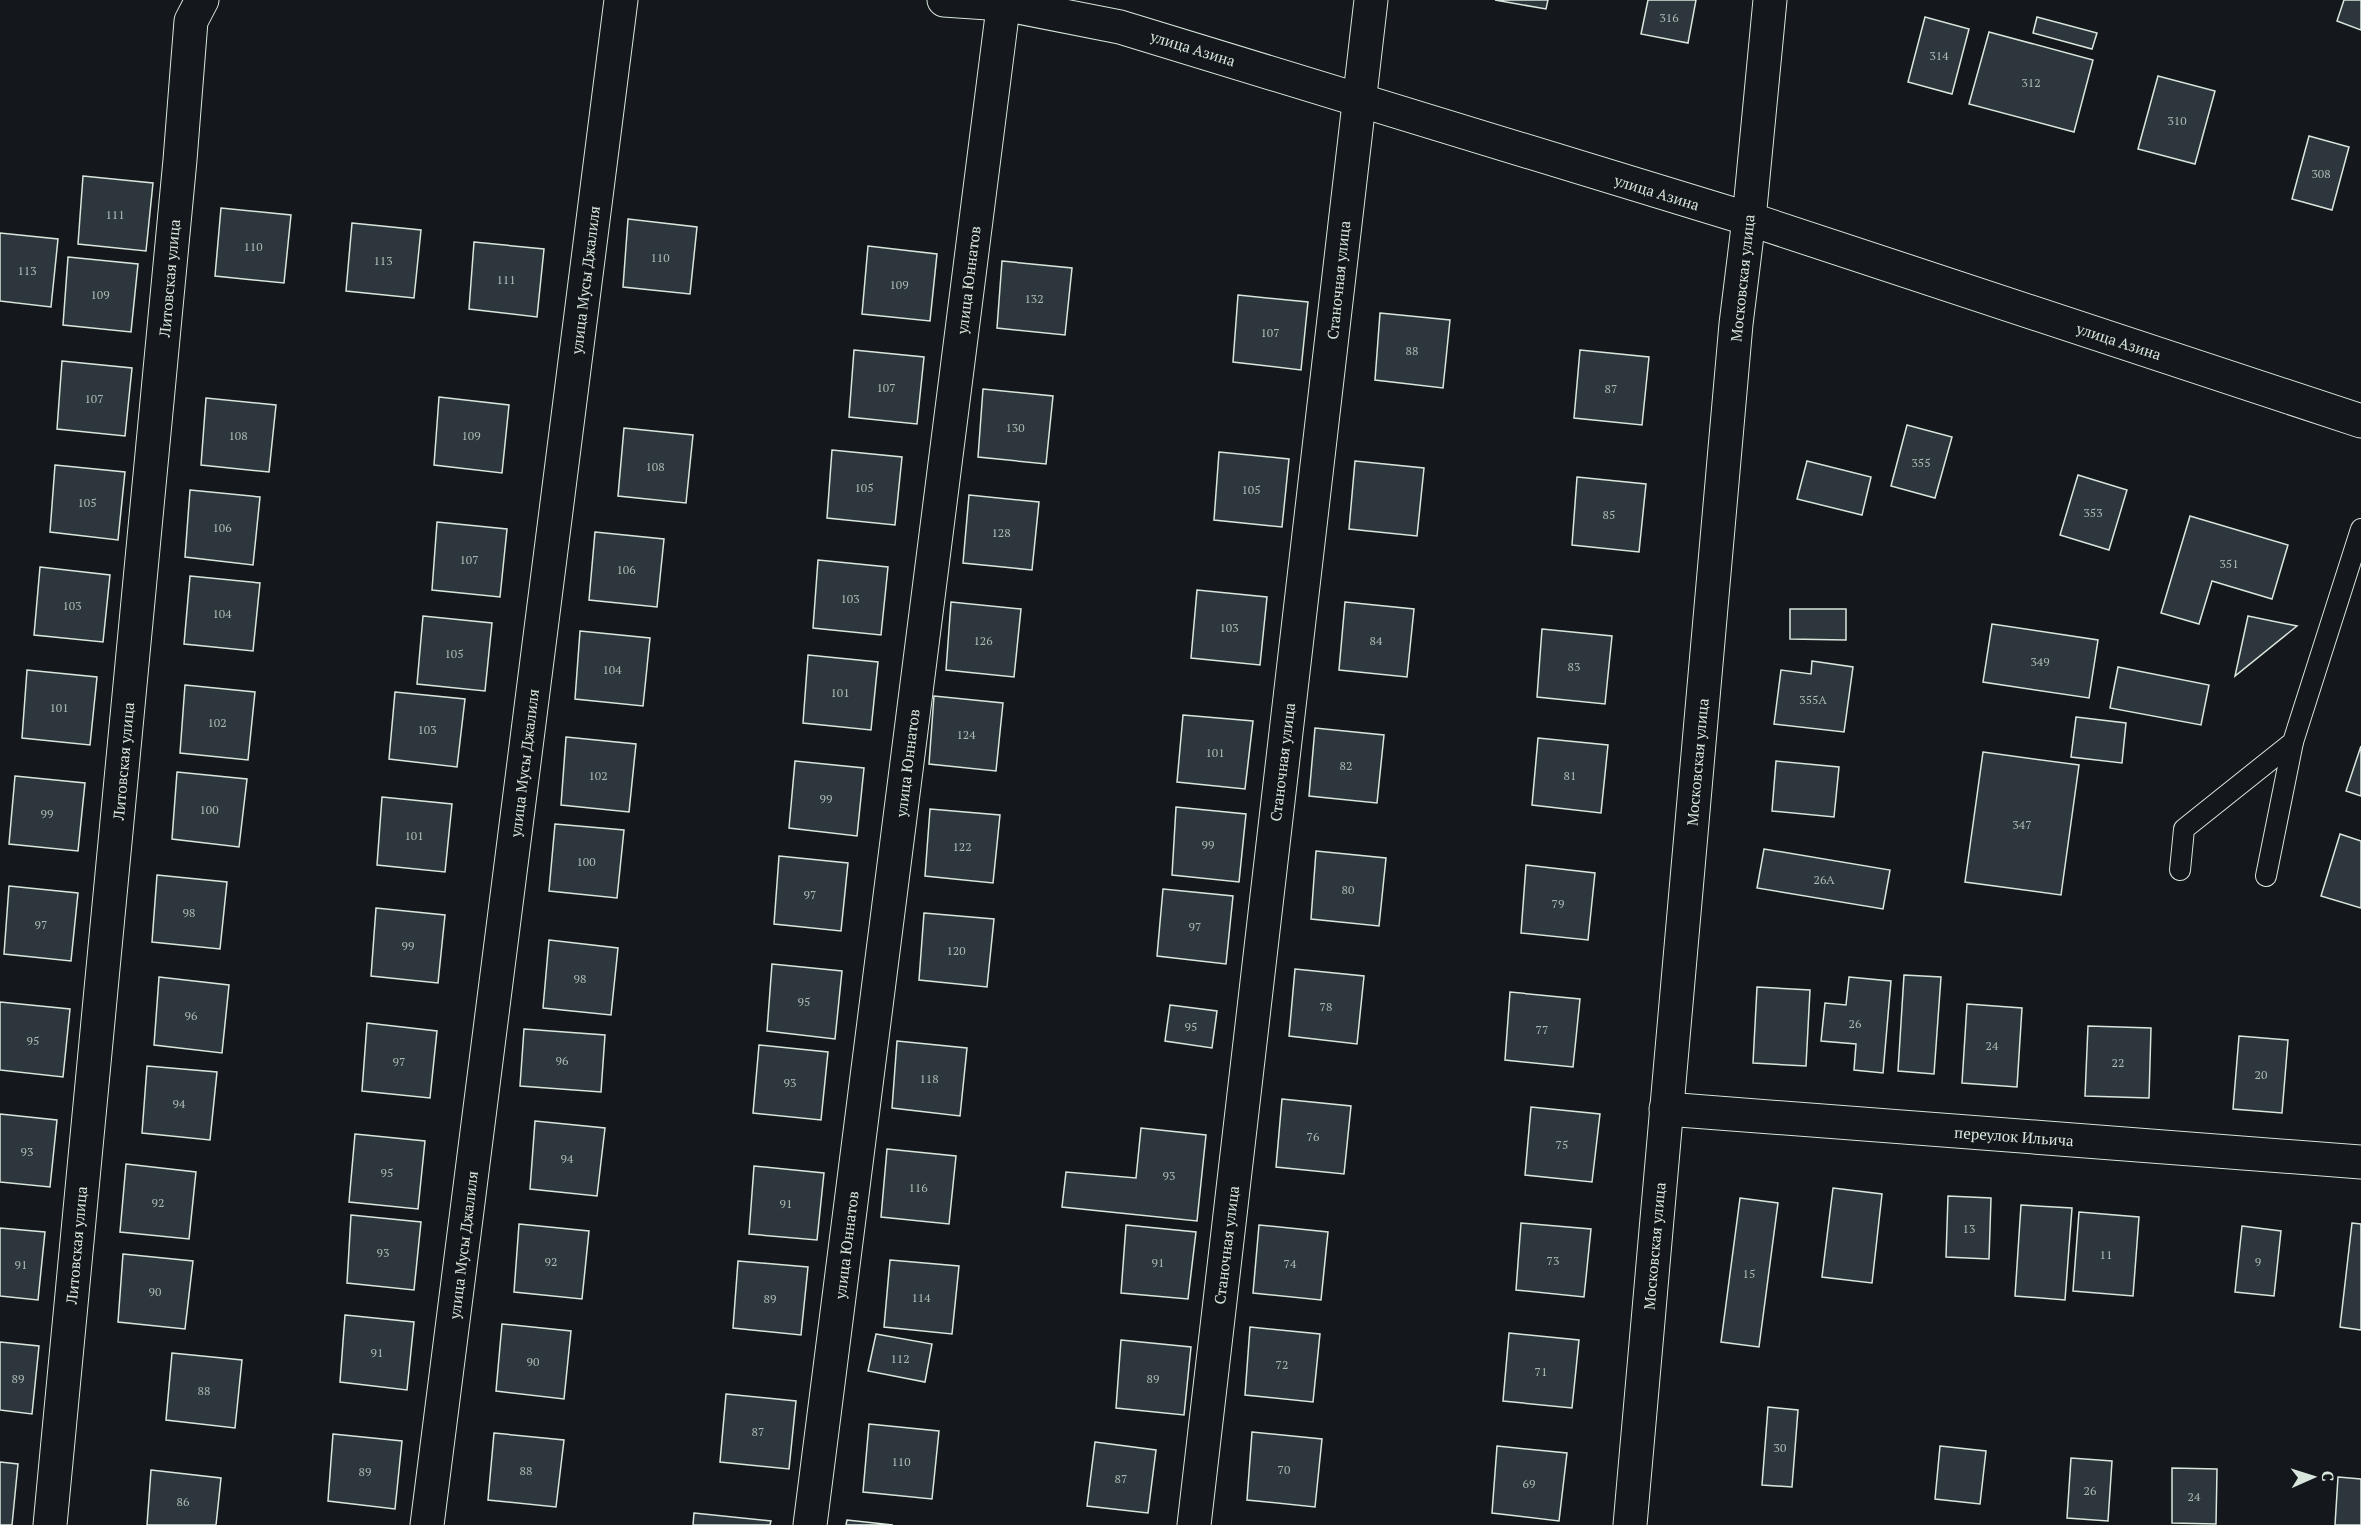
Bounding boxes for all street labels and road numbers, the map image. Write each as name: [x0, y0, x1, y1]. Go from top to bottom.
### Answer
street label: улица Азина: [1147, 25, 1238, 71]
street label: улица Азина: [1611, 169, 1702, 215]
street label: улица Мусы Джалиля: [566, 205, 604, 356]
street label: Московская улица: [1725, 213, 1759, 343]
street label: Литовская улица: [154, 218, 184, 339]
street label: Станочная улица: [1322, 219, 1354, 340]
street label: улица Юннатов: [951, 225, 985, 336]
street label: улица Азина: [2073, 318, 2164, 364]
street label: улица Мусы Джалиля: [505, 688, 543, 839]
street label: Московская улица: [1681, 697, 1713, 827]
street label: Литовская улица: [108, 701, 138, 822]
street label: Станочная улица: [1265, 701, 1299, 823]
street label: улица Юннатов: [890, 708, 924, 819]
street label: переулок Ильича: [1954, 1122, 2075, 1150]
street label: улица Мусы Джалиля: [444, 1170, 482, 1321]
street label: Московская улица: [1638, 1181, 1670, 1311]
street label: Станочная улица: [1209, 1184, 1243, 1306]
street label: Литовская улица: [61, 1185, 91, 1306]
street label: улица Юннатов: [829, 1190, 863, 1301]

